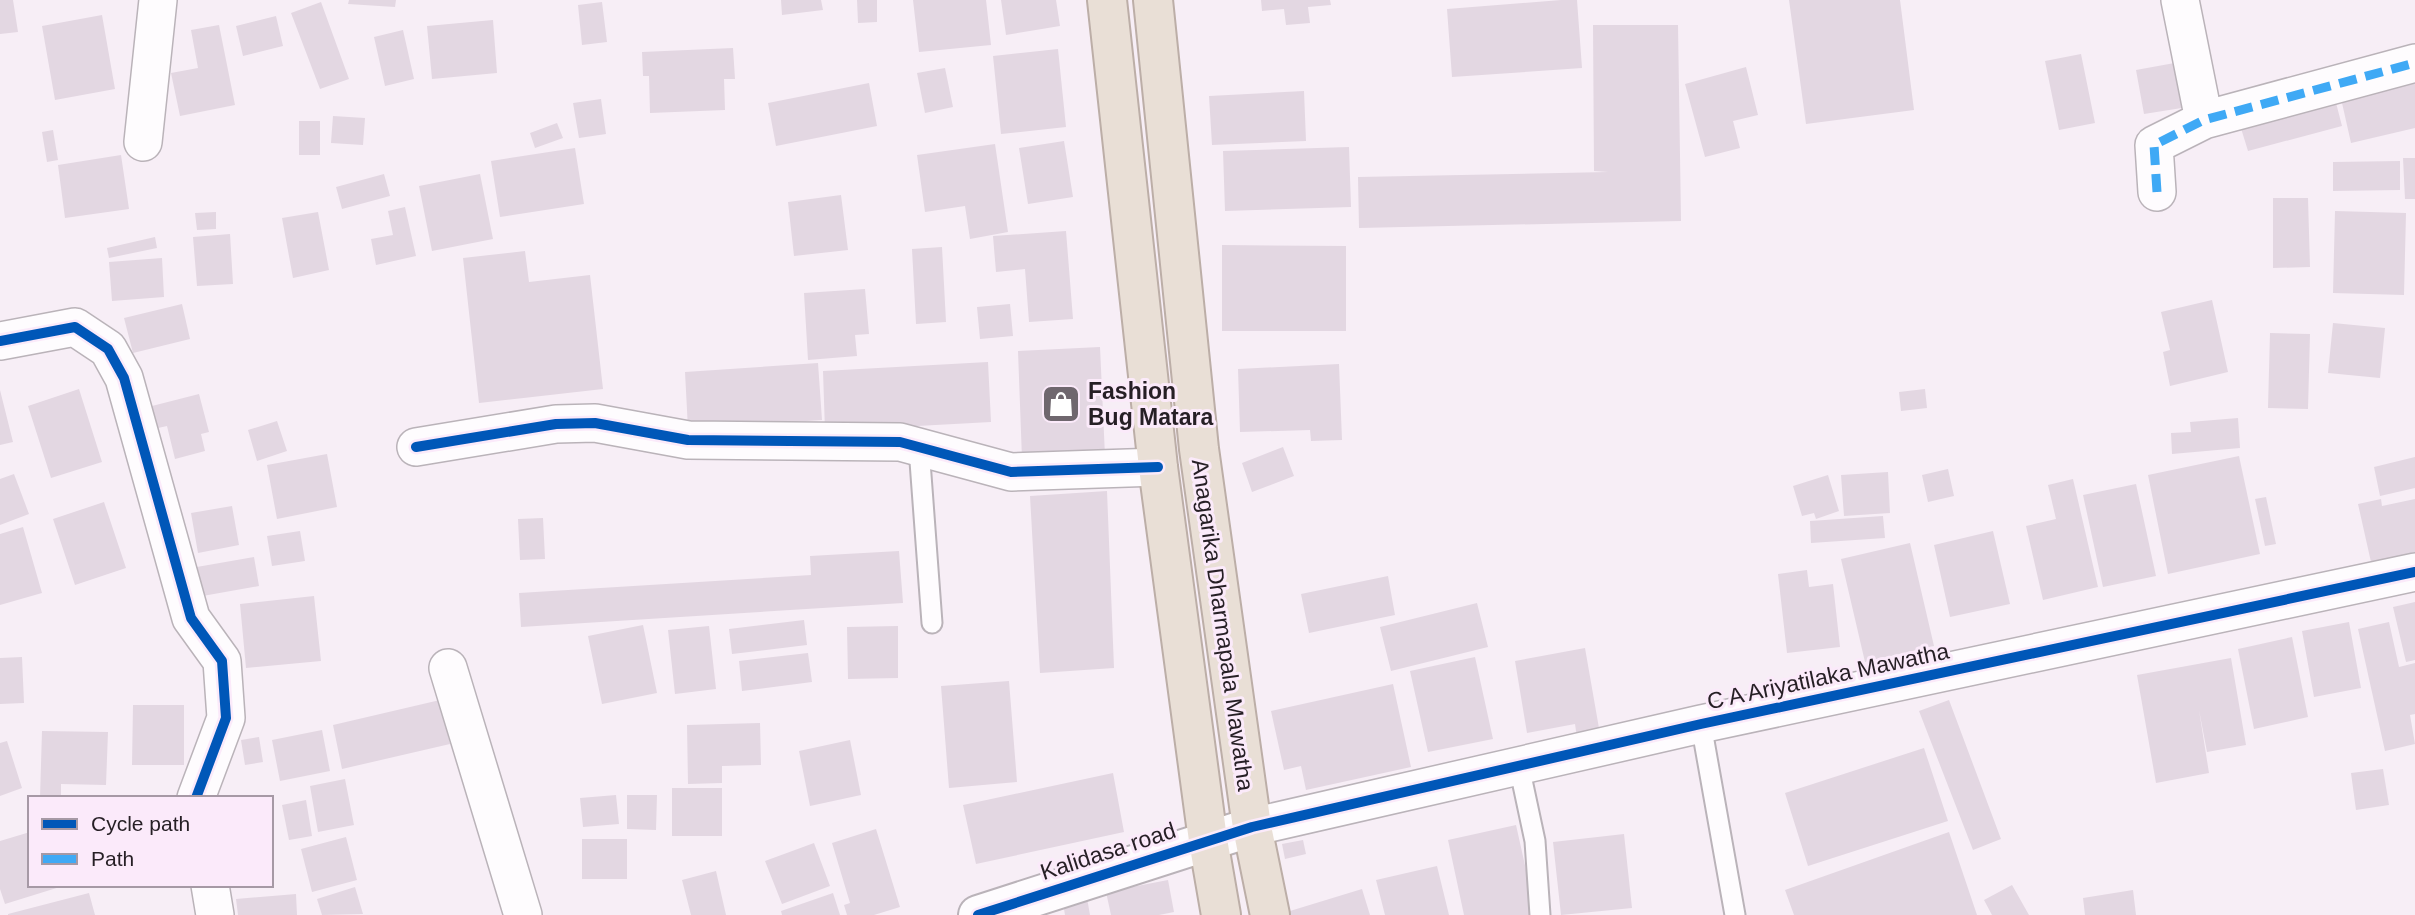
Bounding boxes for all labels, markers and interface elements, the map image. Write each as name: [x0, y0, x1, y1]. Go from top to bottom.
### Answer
place label: Fashion Bug Matara: [1088, 378, 1213, 430]
shop icon: Fashion Bug Matara: [1040, 383, 1082, 425]
street label: Anagarika Dharmapala Mawatha: [1187, 457, 1259, 793]
street label: C A Ariyatilaka Mawatha: [1705, 638, 1952, 714]
legend: [28, 796, 273, 887]
text: Cycle path: [91, 812, 190, 835]
street label: Kalidasa road: [1037, 817, 1179, 885]
text: Path: [91, 847, 134, 870]

